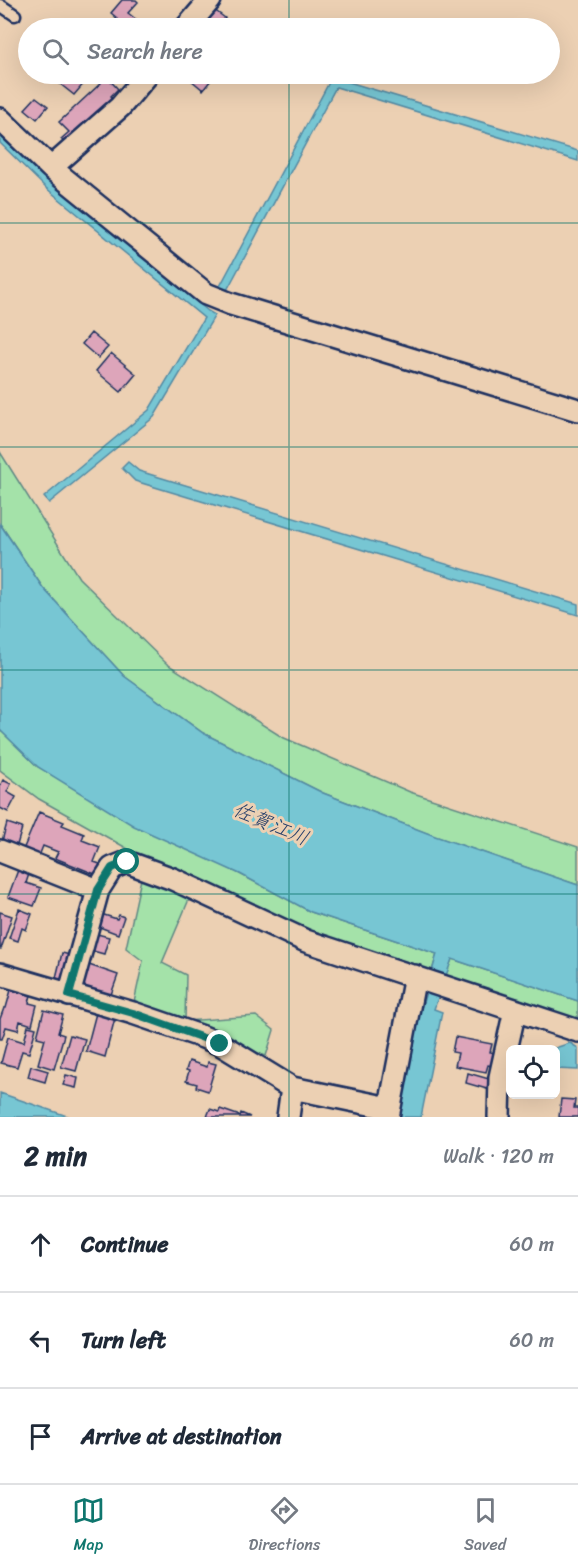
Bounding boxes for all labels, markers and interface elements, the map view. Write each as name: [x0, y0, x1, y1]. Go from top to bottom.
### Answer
search box: [18, 18, 560, 84]
text: Search here: [87, 32, 203, 71]
icon: search: [39, 35, 72, 68]
water label: 佐賀江川: [227, 792, 315, 856]
route start: [113, 848, 139, 874]
route end: [206, 1030, 232, 1056]
map controls: [506, 1045, 560, 1099]
button: locate: [506, 1045, 560, 1099]
text: 2 min: [24, 1133, 87, 1179]
text: Walk · 120 m: [443, 1139, 554, 1174]
text: Continue: [81, 1225, 169, 1264]
text: 60 m: [509, 1227, 554, 1262]
icon: ahead: [24, 1228, 57, 1261]
text: Turn left: [81, 1321, 166, 1360]
text: 60 m: [509, 1323, 554, 1358]
icon: left: [24, 1324, 57, 1357]
text: Arrive at destination: [81, 1417, 282, 1456]
icon: arrive: [24, 1420, 57, 1453]
tab: Map: [72, 1494, 105, 1559]
tab: Directions: [249, 1494, 320, 1559]
tab: Saved: [464, 1494, 506, 1559]

